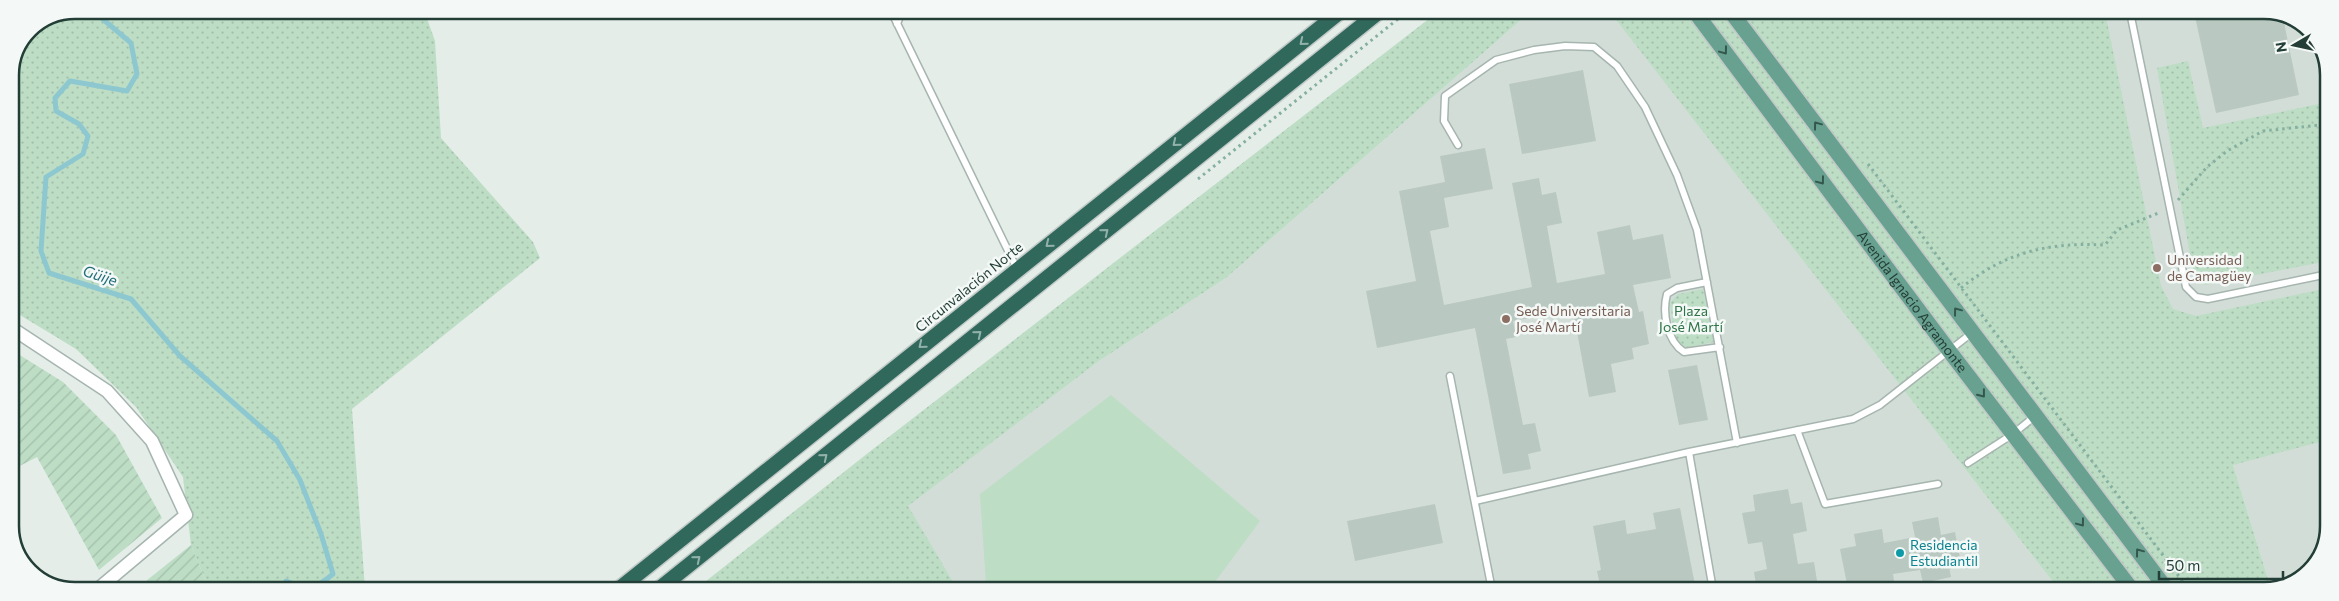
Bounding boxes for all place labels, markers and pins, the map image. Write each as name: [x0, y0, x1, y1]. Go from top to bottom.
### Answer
place label: Universidad de Camagüey: [2167, 251, 2251, 284]
marker: Universidad de Camagüey: [2151, 262, 2163, 274]
place label: Sede Universitaria José Martí: [1516, 302, 1631, 335]
marker: Sede Universitaria José Martí: [1500, 313, 1512, 325]
place label: Residencia Estudiantil: [1910, 536, 1978, 569]
marker: Residencia Estudiantil: [1894, 547, 1906, 559]

